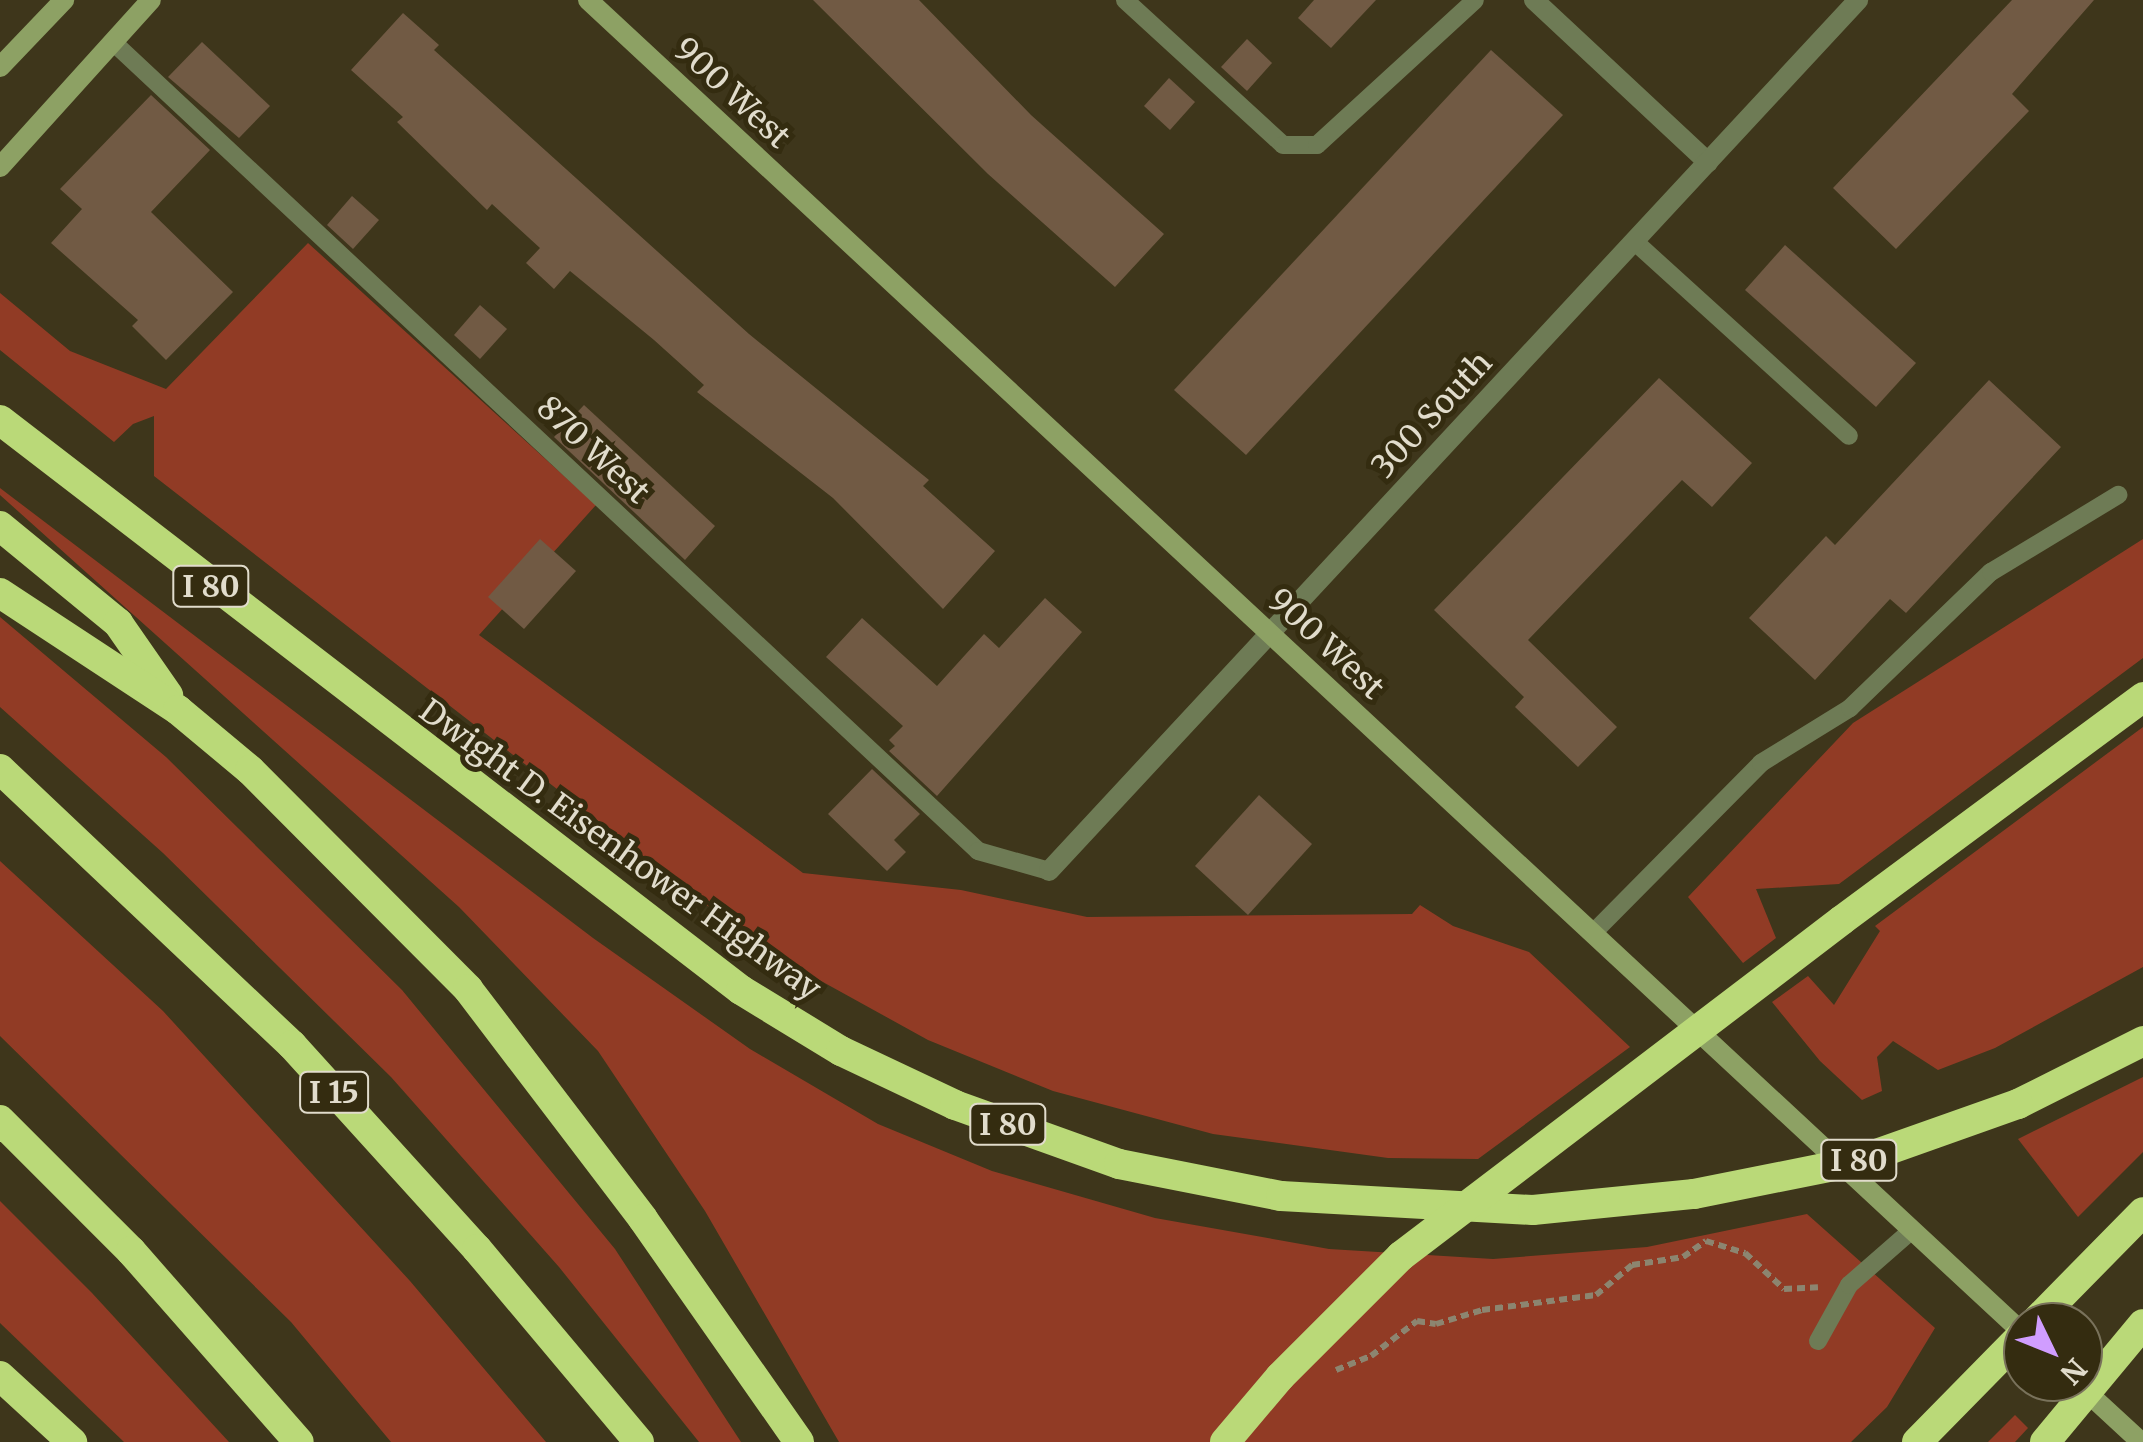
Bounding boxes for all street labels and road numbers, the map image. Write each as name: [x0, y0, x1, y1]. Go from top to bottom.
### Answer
street label: 900 West: [666, 30, 798, 156]
street label: 300 South: [1364, 344, 1500, 486]
street label: 870 West: [529, 388, 657, 512]
road number: I 80: [171, 561, 251, 611]
street label: 900 West: [1260, 581, 1392, 707]
street label: Dwight D. Eisenhower Highway: [412, 691, 828, 1009]
road number: I 15: [299, 1067, 369, 1117]
road number: I 80: [968, 1099, 1048, 1149]
road number: I 80: [1819, 1135, 1899, 1185]

